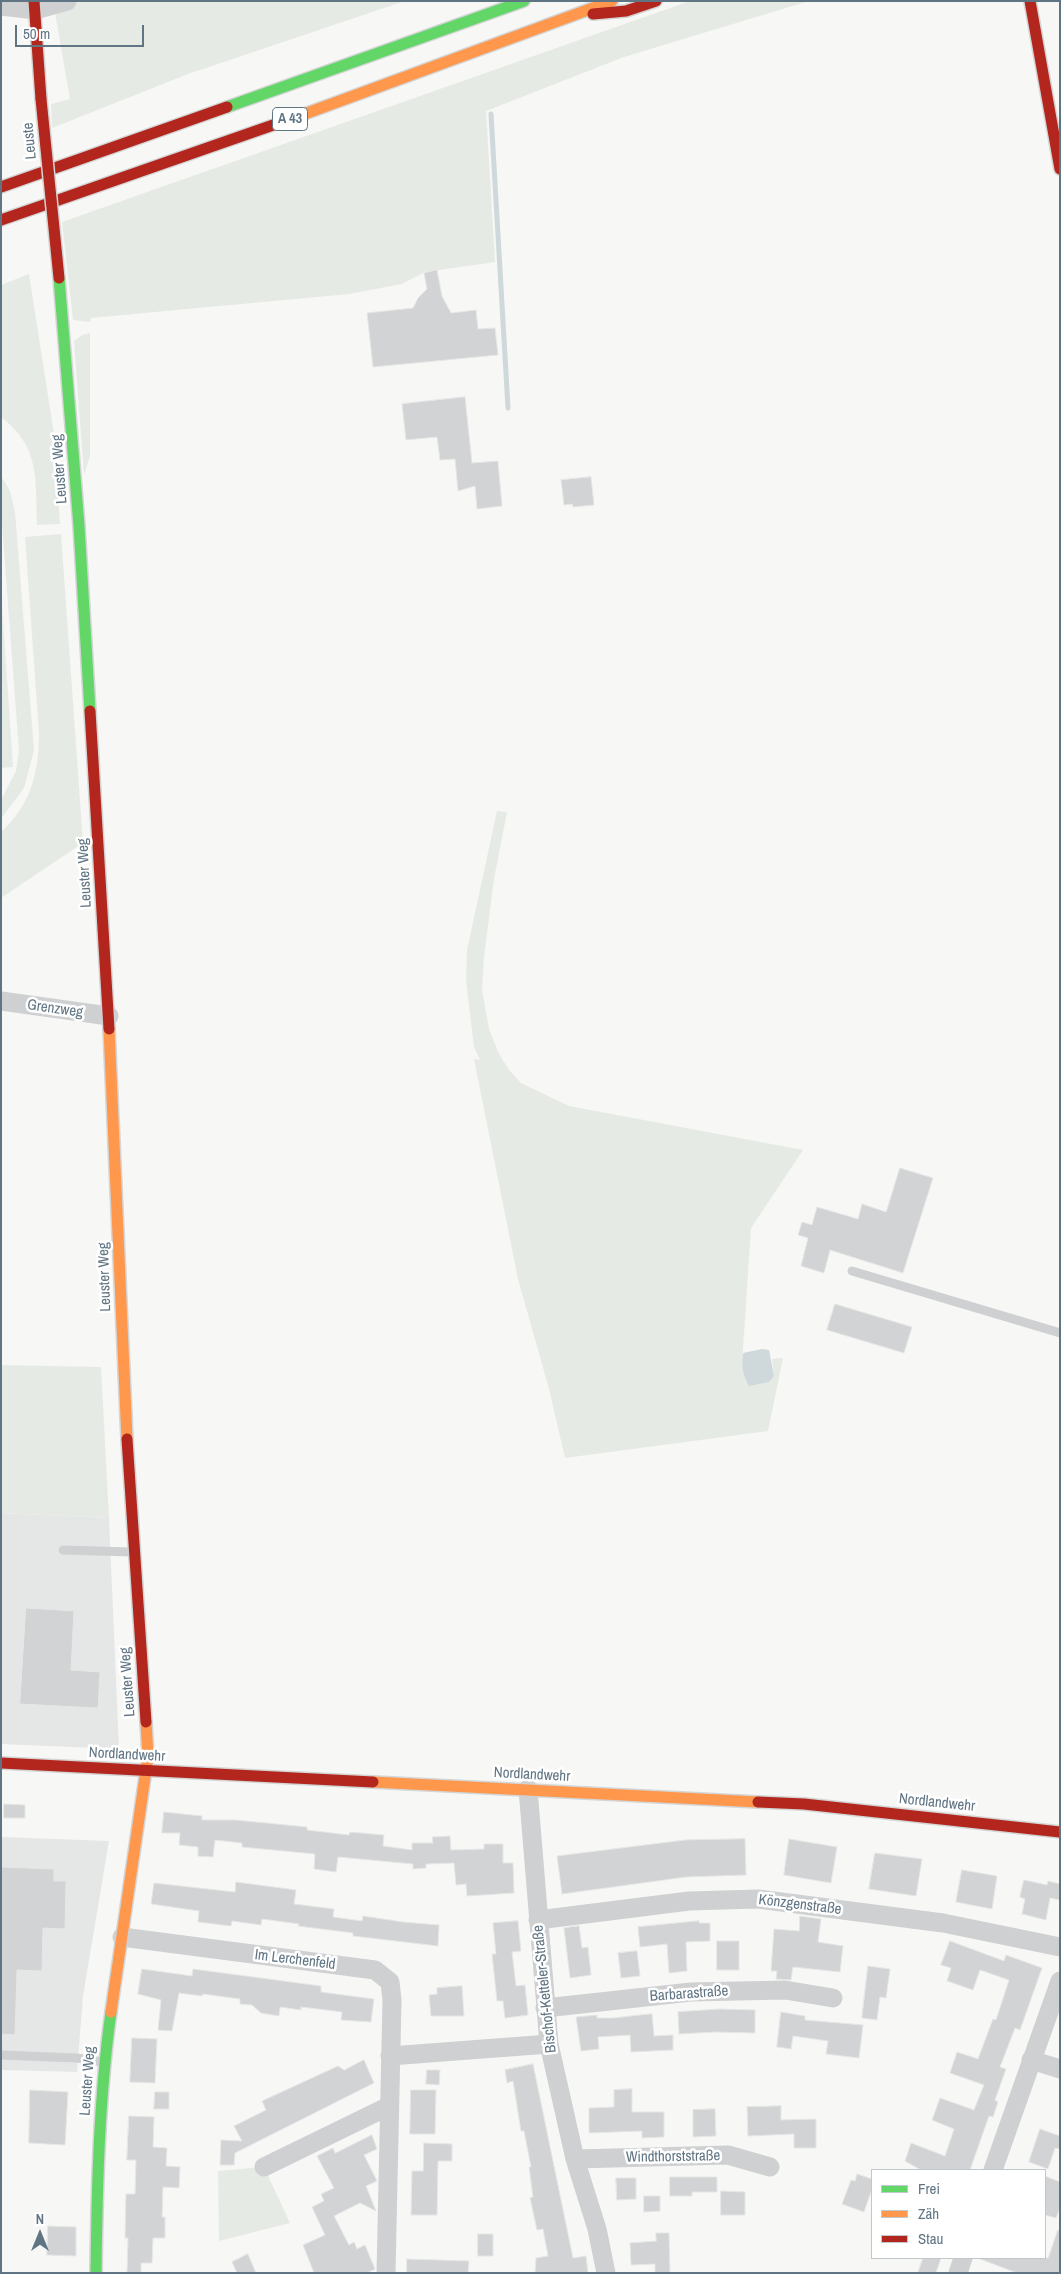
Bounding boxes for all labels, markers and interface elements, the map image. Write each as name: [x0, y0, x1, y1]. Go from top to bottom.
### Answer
scale bar: [18, 15, 146, 47]
text: 50 m: [23, 23, 50, 44]
road number: A 43: [272, 108, 308, 130]
street label: Leuste: [19, 122, 41, 160]
street label: Leuster Weg: [49, 434, 71, 504]
street label: Leuster Weg: [74, 838, 96, 908]
street label: Grenzweg: [26, 996, 84, 1022]
street label: Leuster Weg: [95, 1242, 115, 1312]
street label: Leuster Weg: [117, 1647, 139, 1717]
street label: Nordlandwehr: [88, 1744, 166, 1766]
street label: Nordlandwehr: [493, 1764, 571, 1786]
street label: Nordlandwehr: [898, 1790, 976, 1816]
street label: Könzgenstraße: [758, 1891, 842, 1919]
street label: Bischof-Ketteler-Straße: [529, 1924, 561, 2054]
street label: Im Lerchenfeld: [254, 1946, 336, 1974]
street label: Barbarastraße: [649, 1982, 729, 2006]
street label: Leuster Weg: [77, 2046, 99, 2116]
street label: Windthorststraße: [626, 2147, 720, 2167]
legend: [871, 2169, 1046, 2259]
text: Frei: [918, 2178, 940, 2199]
text: Zäh: [918, 2203, 939, 2224]
north arrow: [15, 2209, 65, 2259]
text: N: [36, 2210, 44, 2228]
text: Stau: [918, 2228, 943, 2249]

